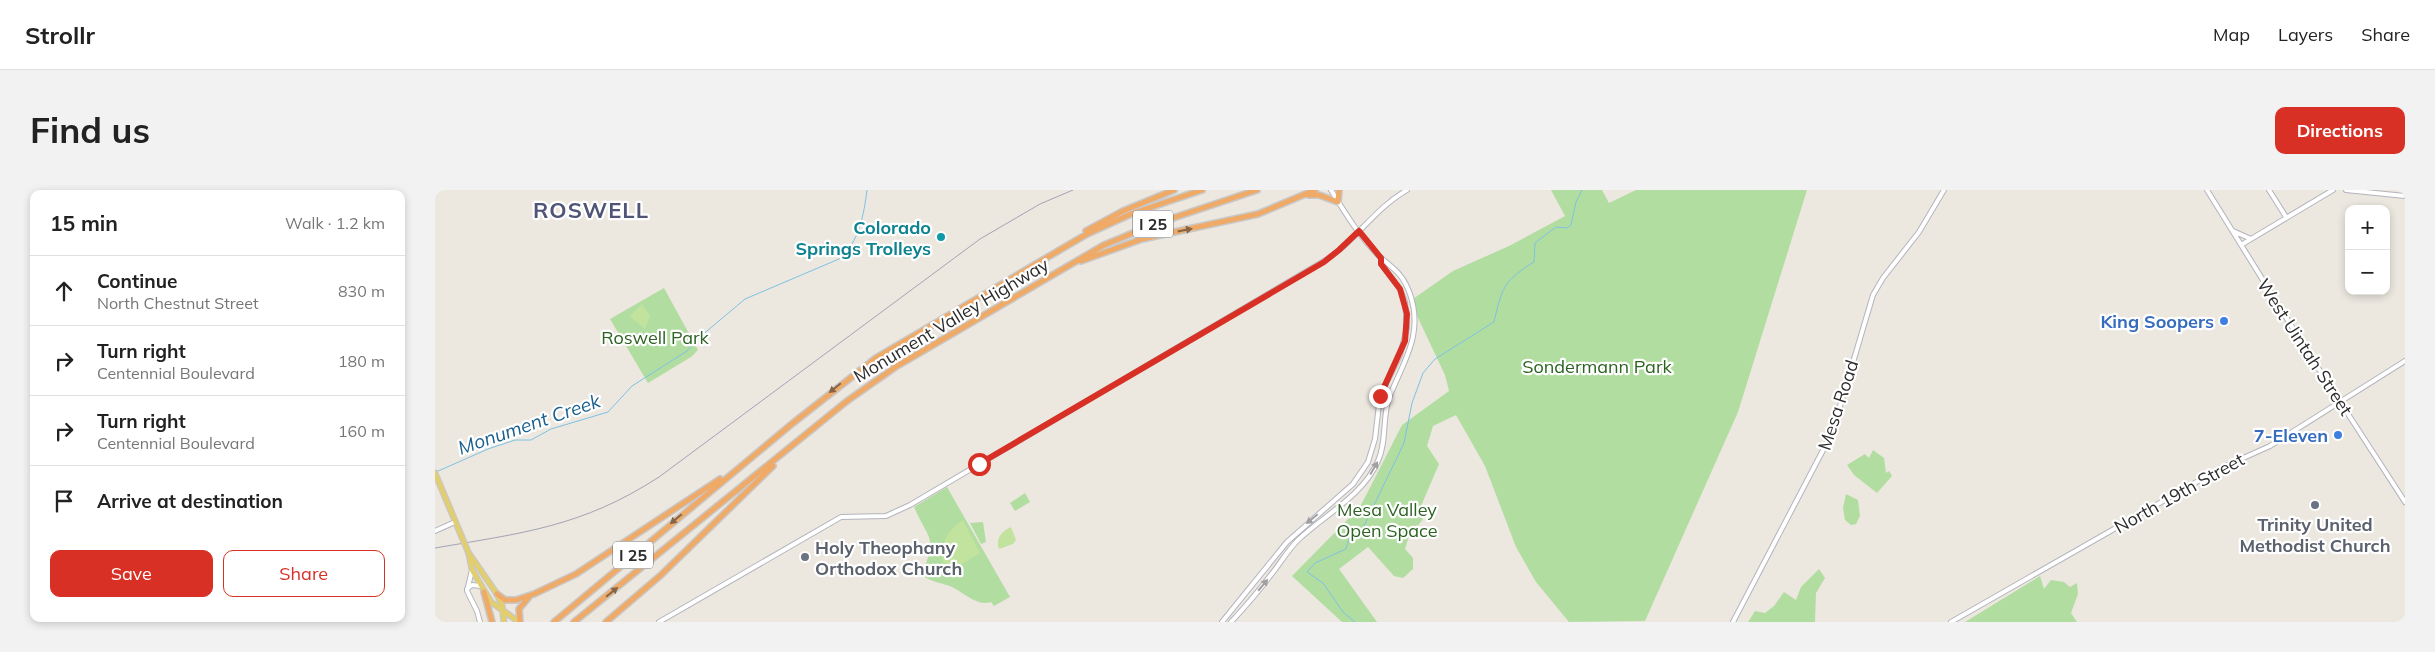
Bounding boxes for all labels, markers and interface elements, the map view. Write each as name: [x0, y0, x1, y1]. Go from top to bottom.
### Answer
text: Strollr: [25, 20, 95, 50]
text: Map: [2213, 23, 2250, 46]
text: Layers: [2278, 23, 2333, 46]
text: Share: [2361, 23, 2410, 46]
button: Directions: [2275, 107, 2405, 154]
text: Find us: [30, 108, 150, 152]
district label: ROSWELL: [533, 196, 649, 224]
map controls: [2345, 205, 2390, 295]
button: +: [2345, 205, 2390, 250]
text: 15 min: [50, 210, 118, 236]
road number: I 25: [1133, 210, 1173, 238]
text: Walk · 1.2 km: [285, 213, 385, 233]
place label: Colorado Springs Trolleys: [795, 216, 931, 260]
one-way arrow: [1177, 226, 1193, 234]
marker: Colorado Springs Trolleys: [935, 231, 947, 243]
button: −: [2345, 250, 2390, 295]
street label: Monument Valley Highway: [849, 252, 1053, 387]
text: Continue: [97, 269, 177, 293]
street label: West Uintah Street: [2252, 274, 2358, 420]
icon: ahead: [50, 277, 78, 305]
text: 830 m: [338, 281, 385, 301]
text: North Chestnut Street: [97, 293, 259, 313]
place label: King Soopers: [2100, 310, 2214, 333]
marker: King Soopers: [2218, 315, 2230, 327]
park label: Roswell Park: [601, 326, 710, 349]
text: Turn right: [97, 339, 186, 363]
icon: right: [50, 347, 78, 375]
text: 180 m: [338, 351, 385, 371]
park label: Sondermann Park: [1522, 355, 1672, 378]
street label: Mesa Road: [1813, 357, 1863, 453]
text: Centennial Boulevard: [97, 363, 255, 383]
one-way arrow: [829, 383, 842, 394]
route end: [1369, 385, 1392, 408]
water label: Monument Creek: [455, 388, 605, 460]
text: Turn right: [97, 409, 186, 433]
icon: right: [50, 417, 78, 445]
text: 160 m: [338, 421, 385, 441]
place label: 7-Eleven: [2254, 424, 2328, 447]
marker: 7-Eleven: [2332, 429, 2344, 441]
text: Centennial Boulevard: [97, 433, 255, 453]
street label: North 19th Street: [2110, 448, 2248, 538]
route start: [968, 453, 991, 476]
one-way arrow: [1370, 461, 1378, 475]
icon: arrive: [50, 487, 78, 515]
text: Arrive at destination: [97, 489, 283, 513]
park label: Mesa Valley Open Space: [1336, 498, 1438, 542]
marker: Trinity United Methodist Church: [2309, 499, 2321, 511]
one-way arrow: [1306, 513, 1318, 524]
place label: Trinity United Methodist Church: [2239, 513, 2391, 557]
one-way arrow: [670, 514, 683, 525]
place label: Holy Theophany Orthodox Church: [815, 536, 962, 580]
road number: I 25: [613, 542, 653, 568]
button: Save: [50, 550, 213, 597]
button: Share: [223, 550, 385, 597]
marker: Holy Theophany Orthodox Church: [799, 551, 811, 563]
one-way arrow: [1257, 579, 1268, 592]
one-way arrow: [605, 586, 618, 597]

